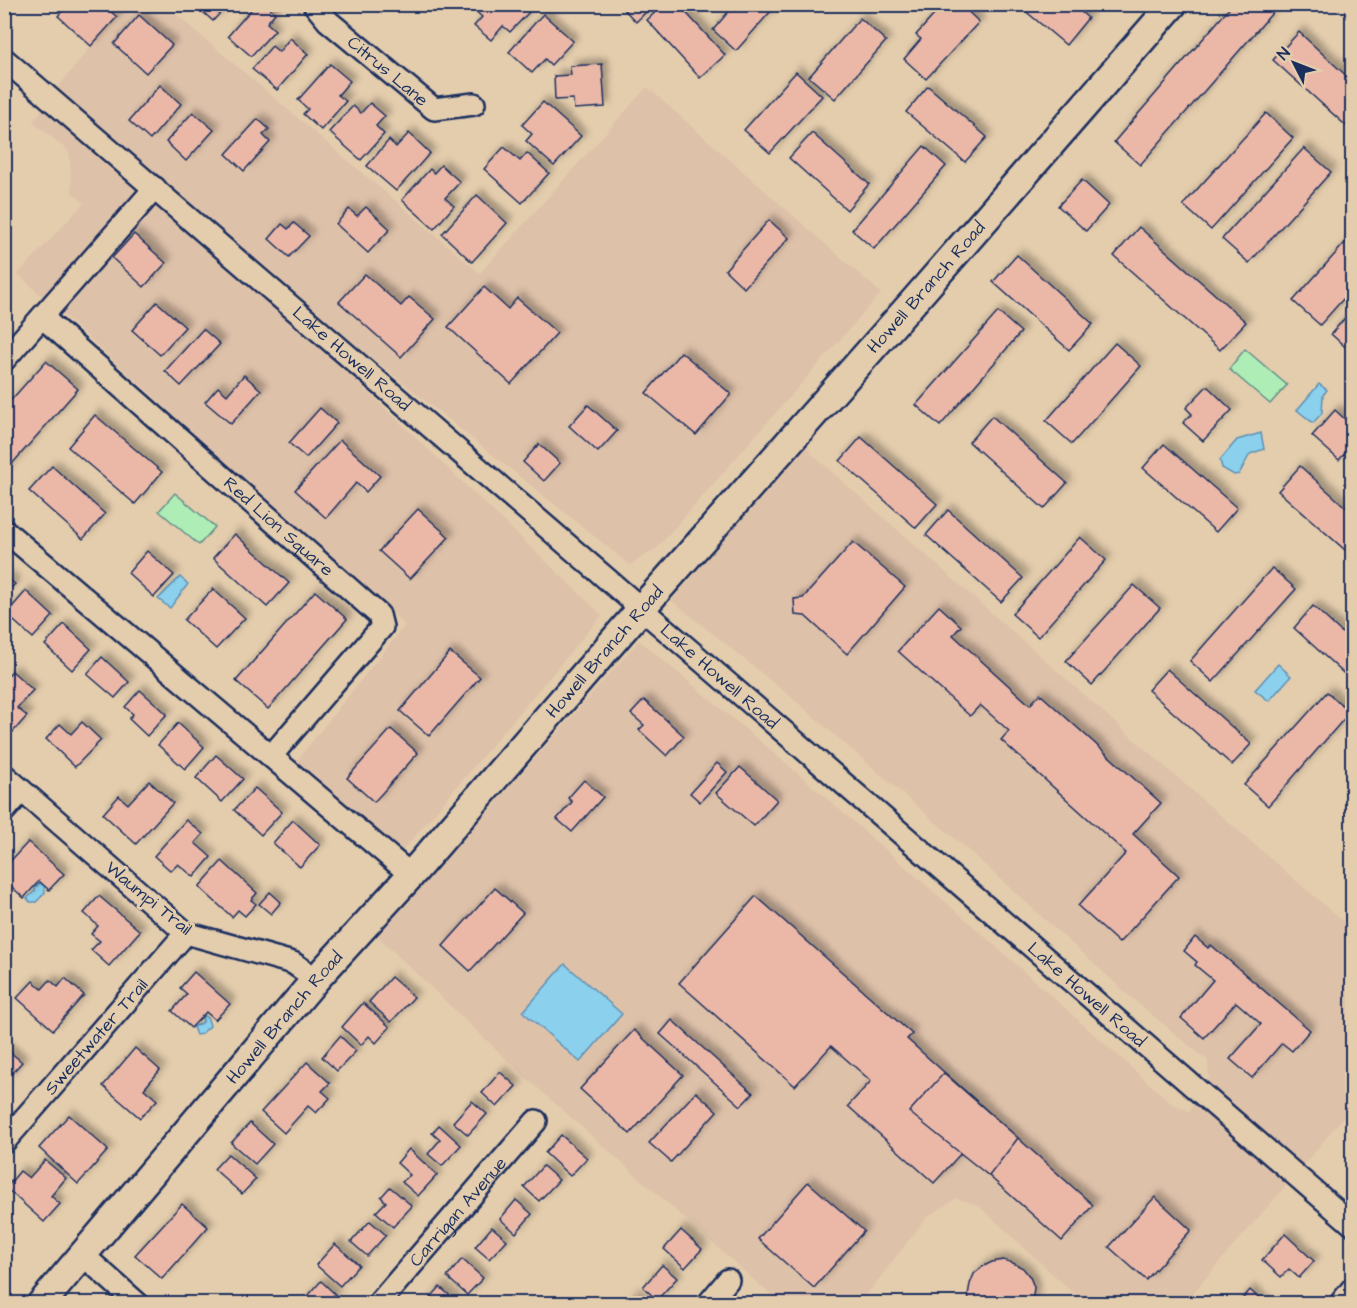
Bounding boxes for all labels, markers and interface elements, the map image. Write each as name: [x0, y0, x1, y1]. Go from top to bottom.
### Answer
street label: Citrus Lane: [342, 30, 434, 112]
north arrow: [1264, 33, 1324, 93]
text: N: [1272, 43, 1295, 65]
street label: Howell Branch Road: [861, 216, 991, 359]
street label: Lake Howell Road: [287, 301, 416, 417]
street label: Red Lion Square: [218, 471, 339, 582]
street label: Howell Branch Road: [540, 580, 669, 724]
street label: Lake Howell Road: [655, 618, 784, 735]
street label: Waumpi Trail: [100, 856, 198, 941]
street label: Lake Howell Road: [1022, 936, 1151, 1053]
street label: Howell Branch Road: [220, 946, 349, 1090]
street label: Sweetwater Trail: [39, 973, 154, 1100]
street label: Carrigan Avenue: [404, 1152, 513, 1272]

